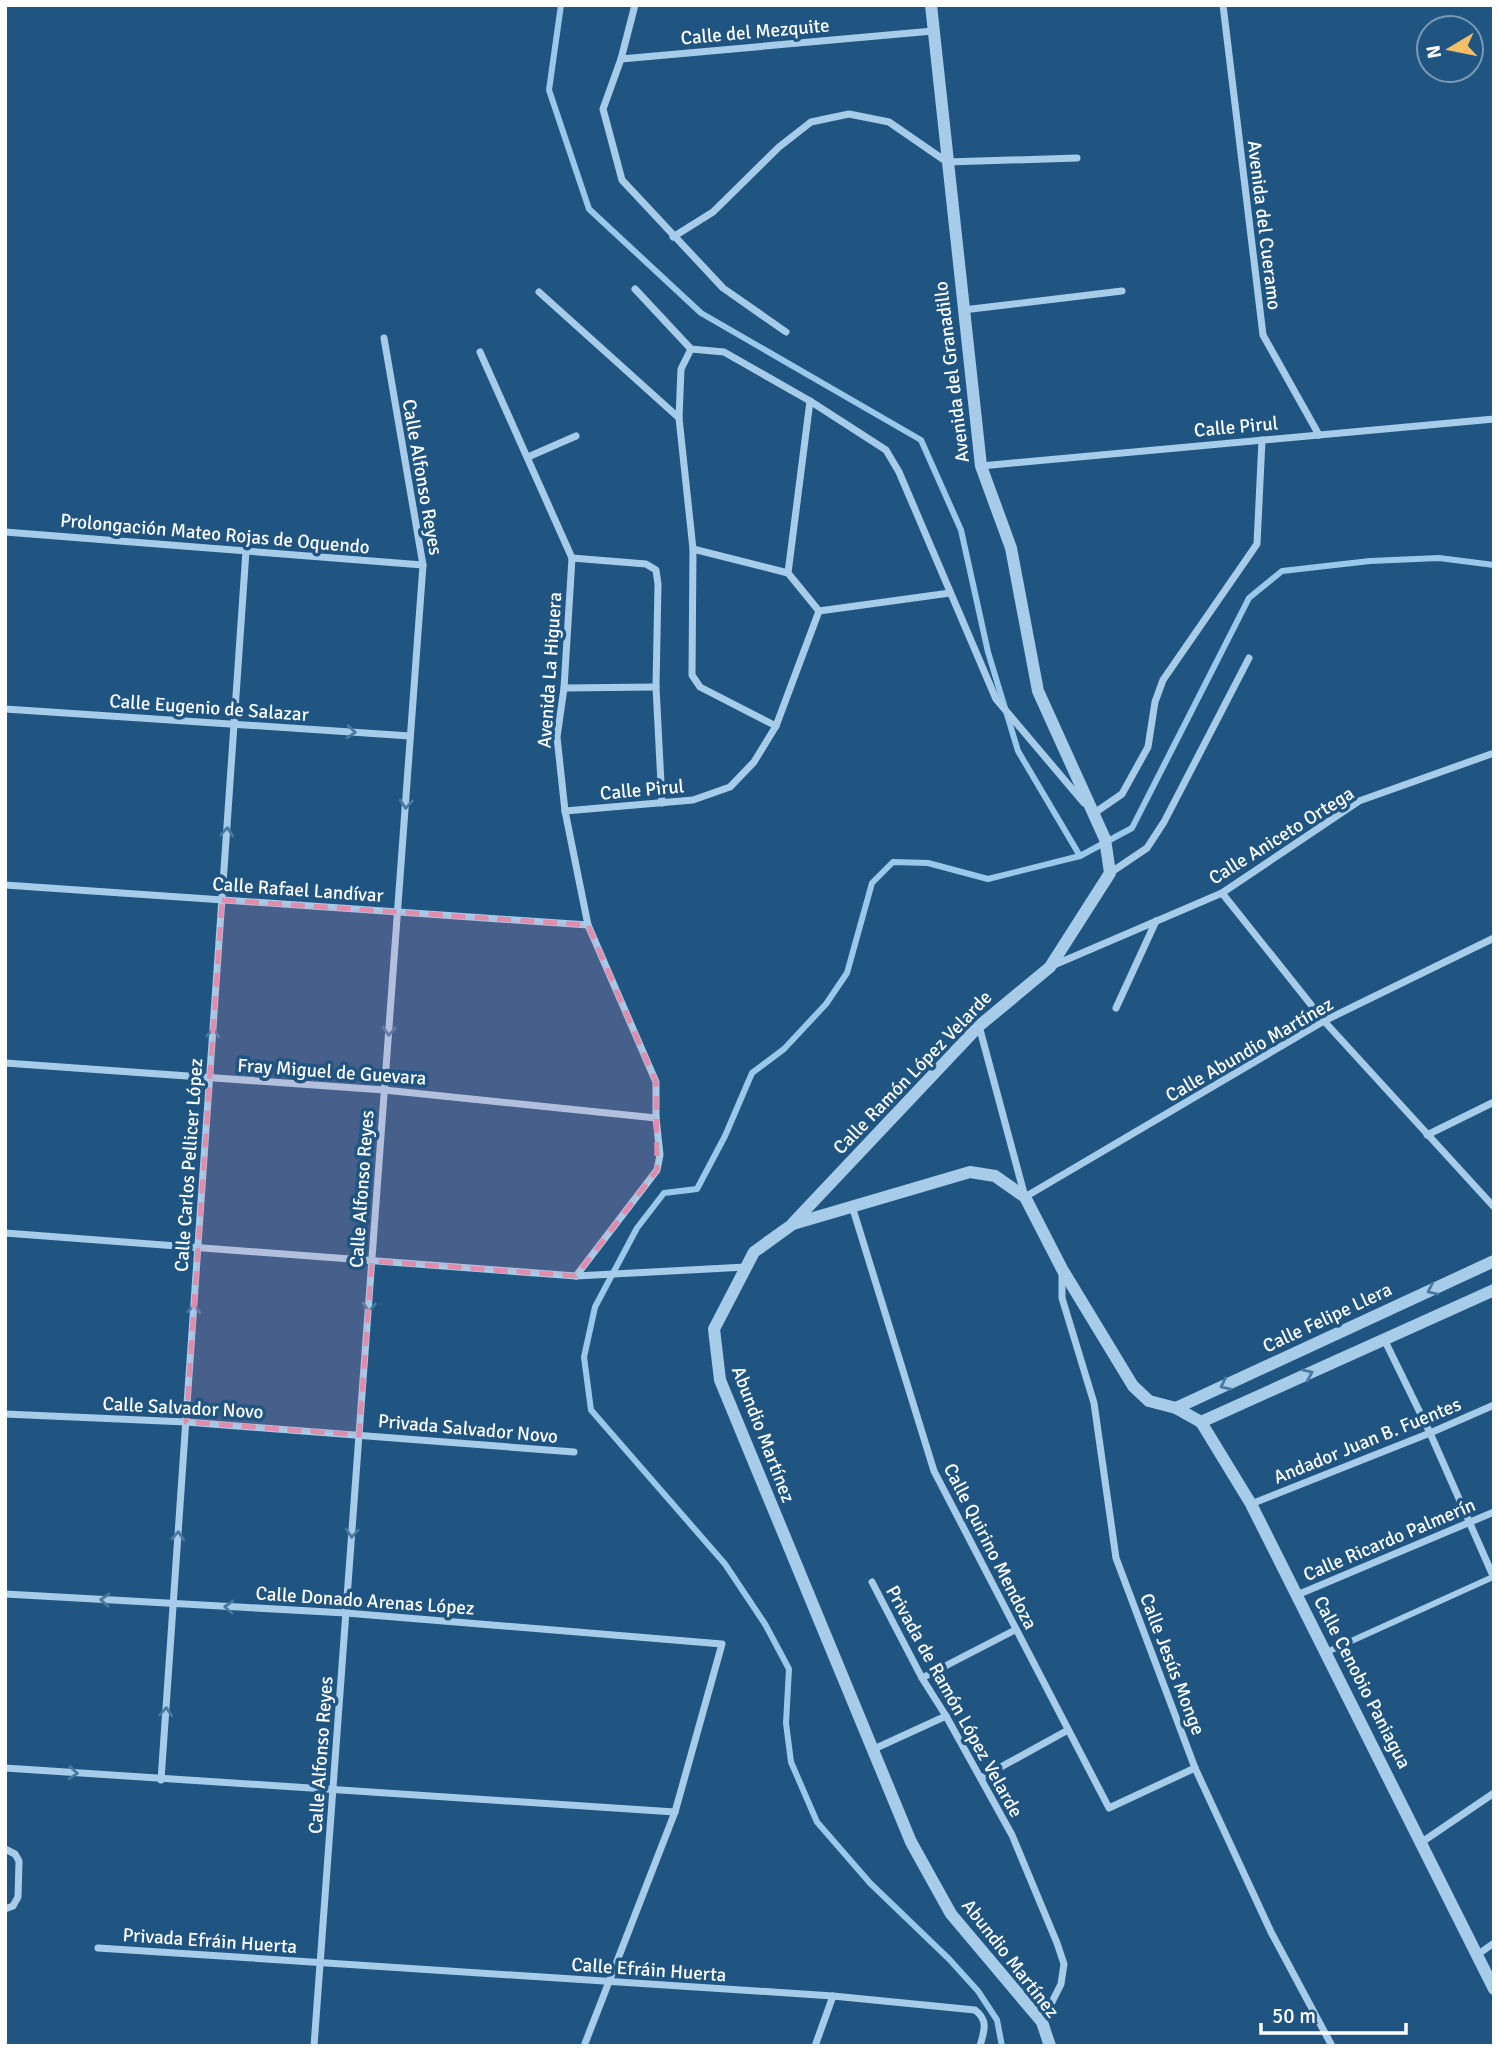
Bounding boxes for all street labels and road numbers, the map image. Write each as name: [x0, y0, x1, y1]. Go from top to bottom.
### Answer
street label: Calle del Mezquite: [680, 14, 831, 50]
street label: Avenida del Cueramo: [1242, 139, 1286, 311]
street label: Avenida del Granadillo: [929, 280, 975, 464]
street label: Calle Alfonso Reyes: [396, 397, 448, 557]
street label: Calle Pirul: [1193, 411, 1279, 443]
street label: Prolongación Mateo Rojas de Oquendo: [59, 509, 371, 559]
street label: Avenida La Higuera: [533, 591, 567, 749]
street label: Calle Eugenio de Salazar: [108, 689, 309, 727]
street label: Calle Pirul: [599, 774, 685, 806]
street label: Calle Aniceto Ortega: [1204, 781, 1359, 890]
street label: Calle Rafael Landívar: [212, 872, 384, 908]
street label: Calle Ramón López Velarde: [828, 986, 997, 1160]
street label: Calle Abundio Martínez: [1161, 992, 1338, 1108]
street label: Fray Miguel de Guevara: [237, 1053, 427, 1091]
street label: Calle Carlos Pellicer López: [170, 1058, 208, 1273]
street label: Calle Alfonso Reyes: [345, 1109, 379, 1269]
street label: Calle Felipe Llera: [1259, 1277, 1396, 1358]
street label: Abundio Martínez: [726, 1363, 800, 1506]
street label: Calle Salvador Novo: [102, 1392, 264, 1424]
street label: Andador Juan B. Fuentes: [1270, 1392, 1465, 1490]
street label: Privada Salvador Novo: [377, 1409, 559, 1449]
street label: Calle Quirino Mendoza: [938, 1459, 1042, 1633]
street label: Calle Ricardo Palmerín: [1300, 1493, 1479, 1587]
street label: Calle Donado Arenas López: [255, 1581, 475, 1621]
street label: Privada de Ramón López Velarde: [880, 1581, 1028, 1822]
street label: Calle Jesús Monge: [1134, 1590, 1210, 1739]
street label: Calle Cenobio Paniagua: [1308, 1592, 1416, 1773]
street label: Calle Alfonso Reyes: [304, 1675, 338, 1835]
street label: Abundio Martínez: [956, 1894, 1064, 2023]
street label: Privada Efráin Huerta: [122, 1923, 298, 1959]
street label: Calle Efráin Huerta: [571, 1953, 727, 1987]

